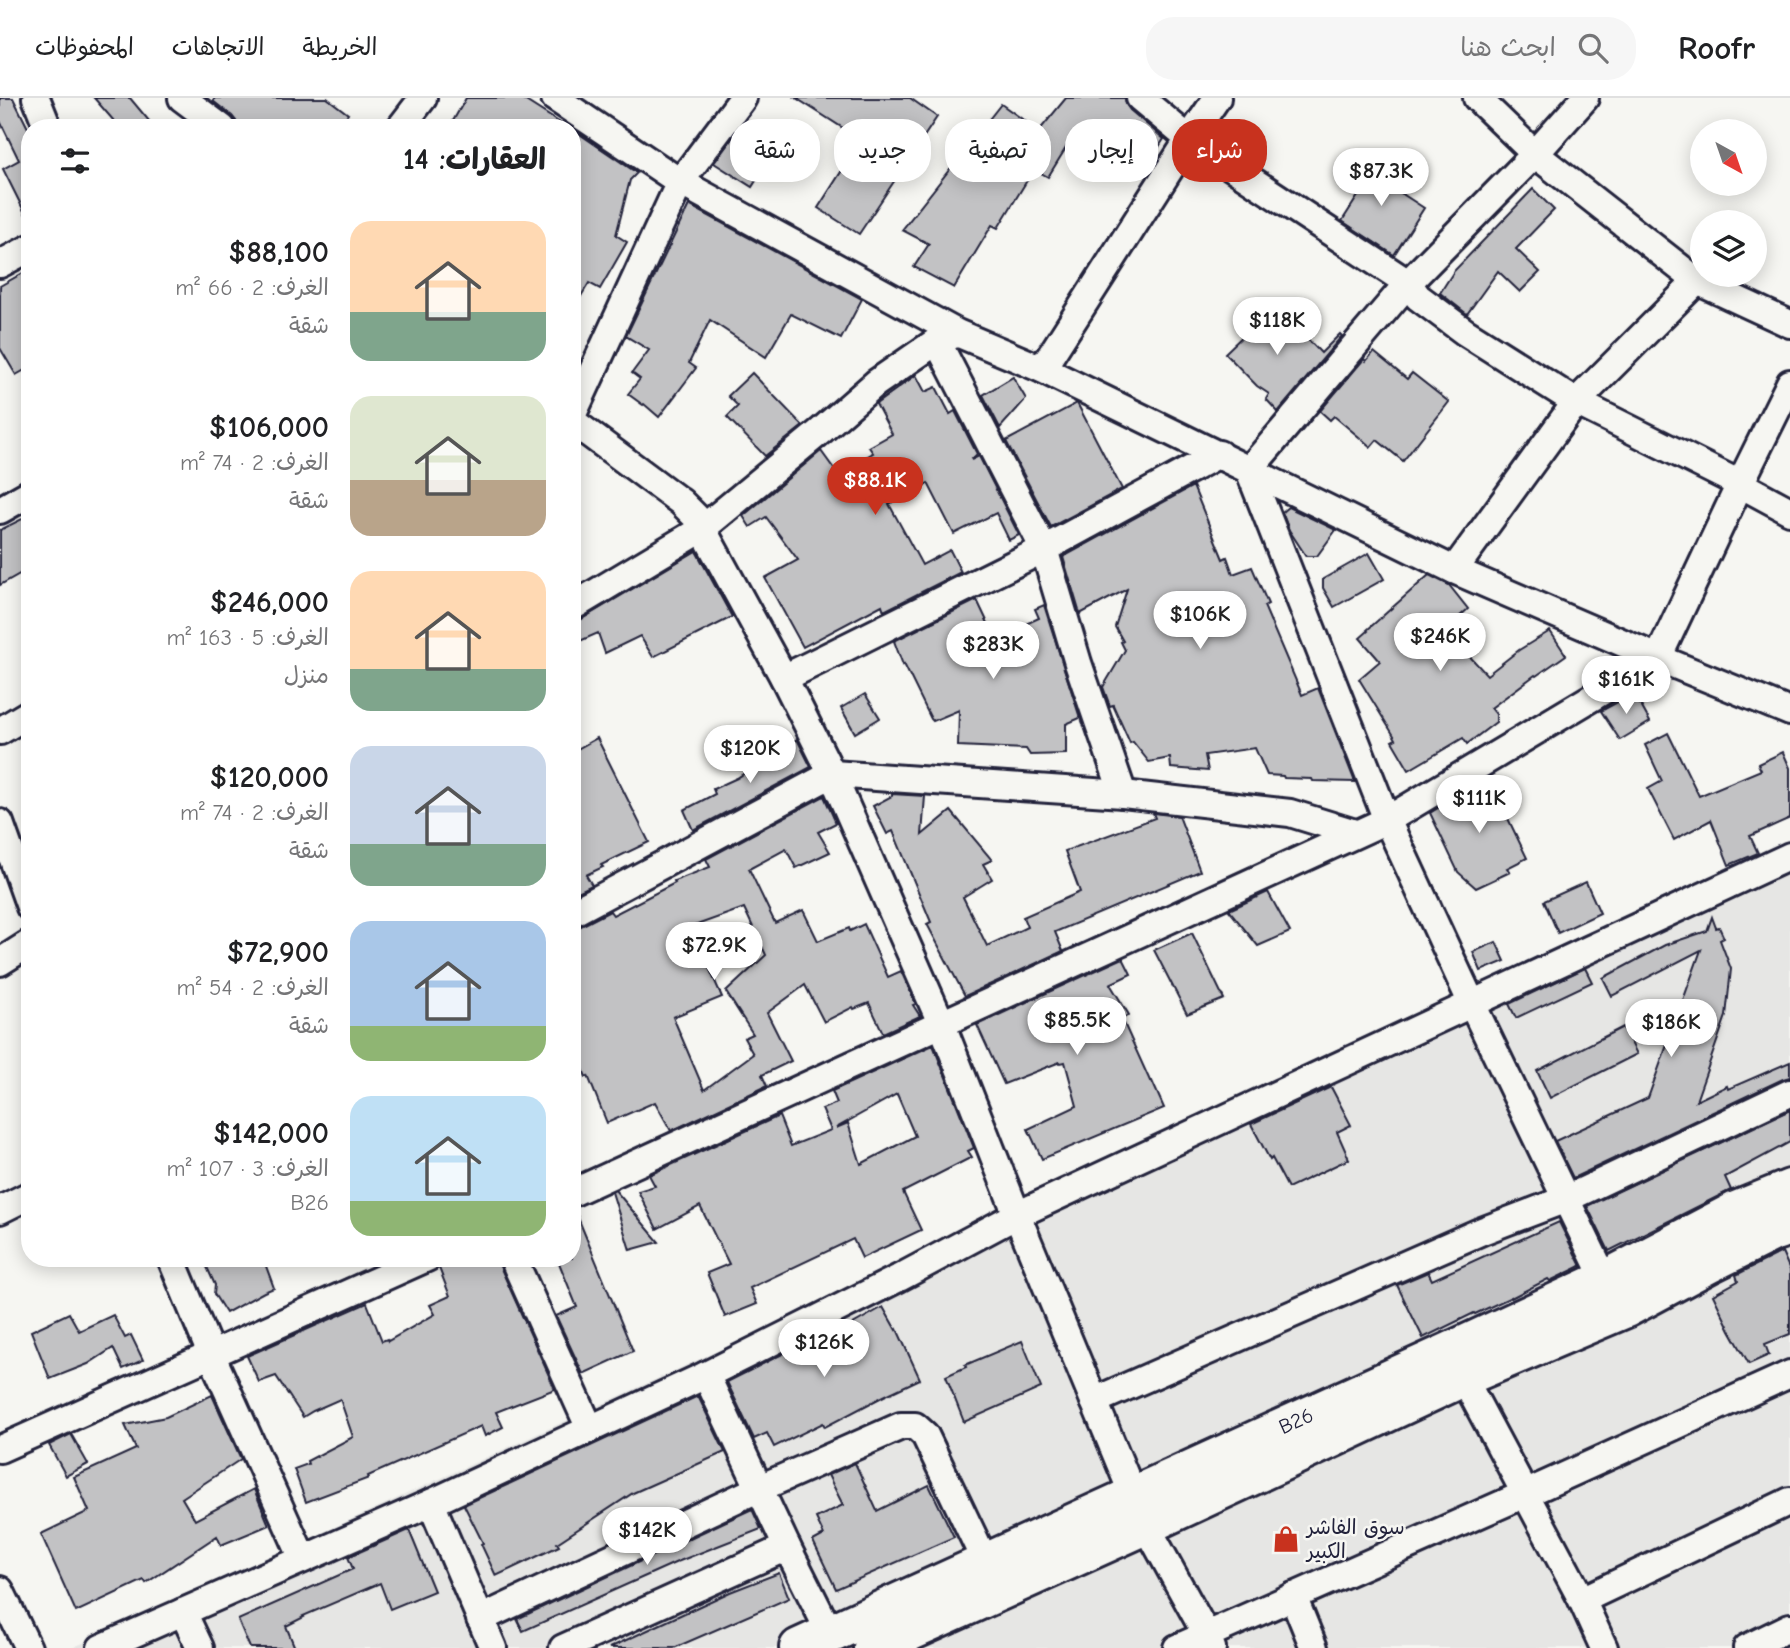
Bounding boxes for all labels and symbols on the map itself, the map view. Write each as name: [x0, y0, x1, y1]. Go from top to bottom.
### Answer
north arrow: [1690, 119, 1768, 196]
pin: $87.3K: [1324, 148, 1438, 208]
pin: $118K: [1228, 298, 1326, 357]
pin: $88.1K: [818, 458, 932, 517]
pin: $106K: [1151, 592, 1249, 651]
pin: $246K: [1391, 614, 1489, 673]
pin: $283K: [944, 622, 1042, 681]
pin: $161K: [1577, 656, 1675, 716]
pin: $120K: [701, 726, 799, 785]
pin: $111K: [1430, 776, 1528, 835]
pin: $72.9K: [657, 922, 771, 982]
pin: $85.5K: [1020, 998, 1134, 1057]
pin: $186K: [1622, 1000, 1720, 1059]
pin: $126K: [775, 1320, 873, 1379]
street label: B26: [1275, 1403, 1317, 1439]
pin: $142K: [598, 1508, 696, 1567]
place label: سوق الفاشر الكبير: [1305, 1515, 1405, 1564]
shop icon: سوق الفاشر الكبير: [1271, 1524, 1301, 1554]

